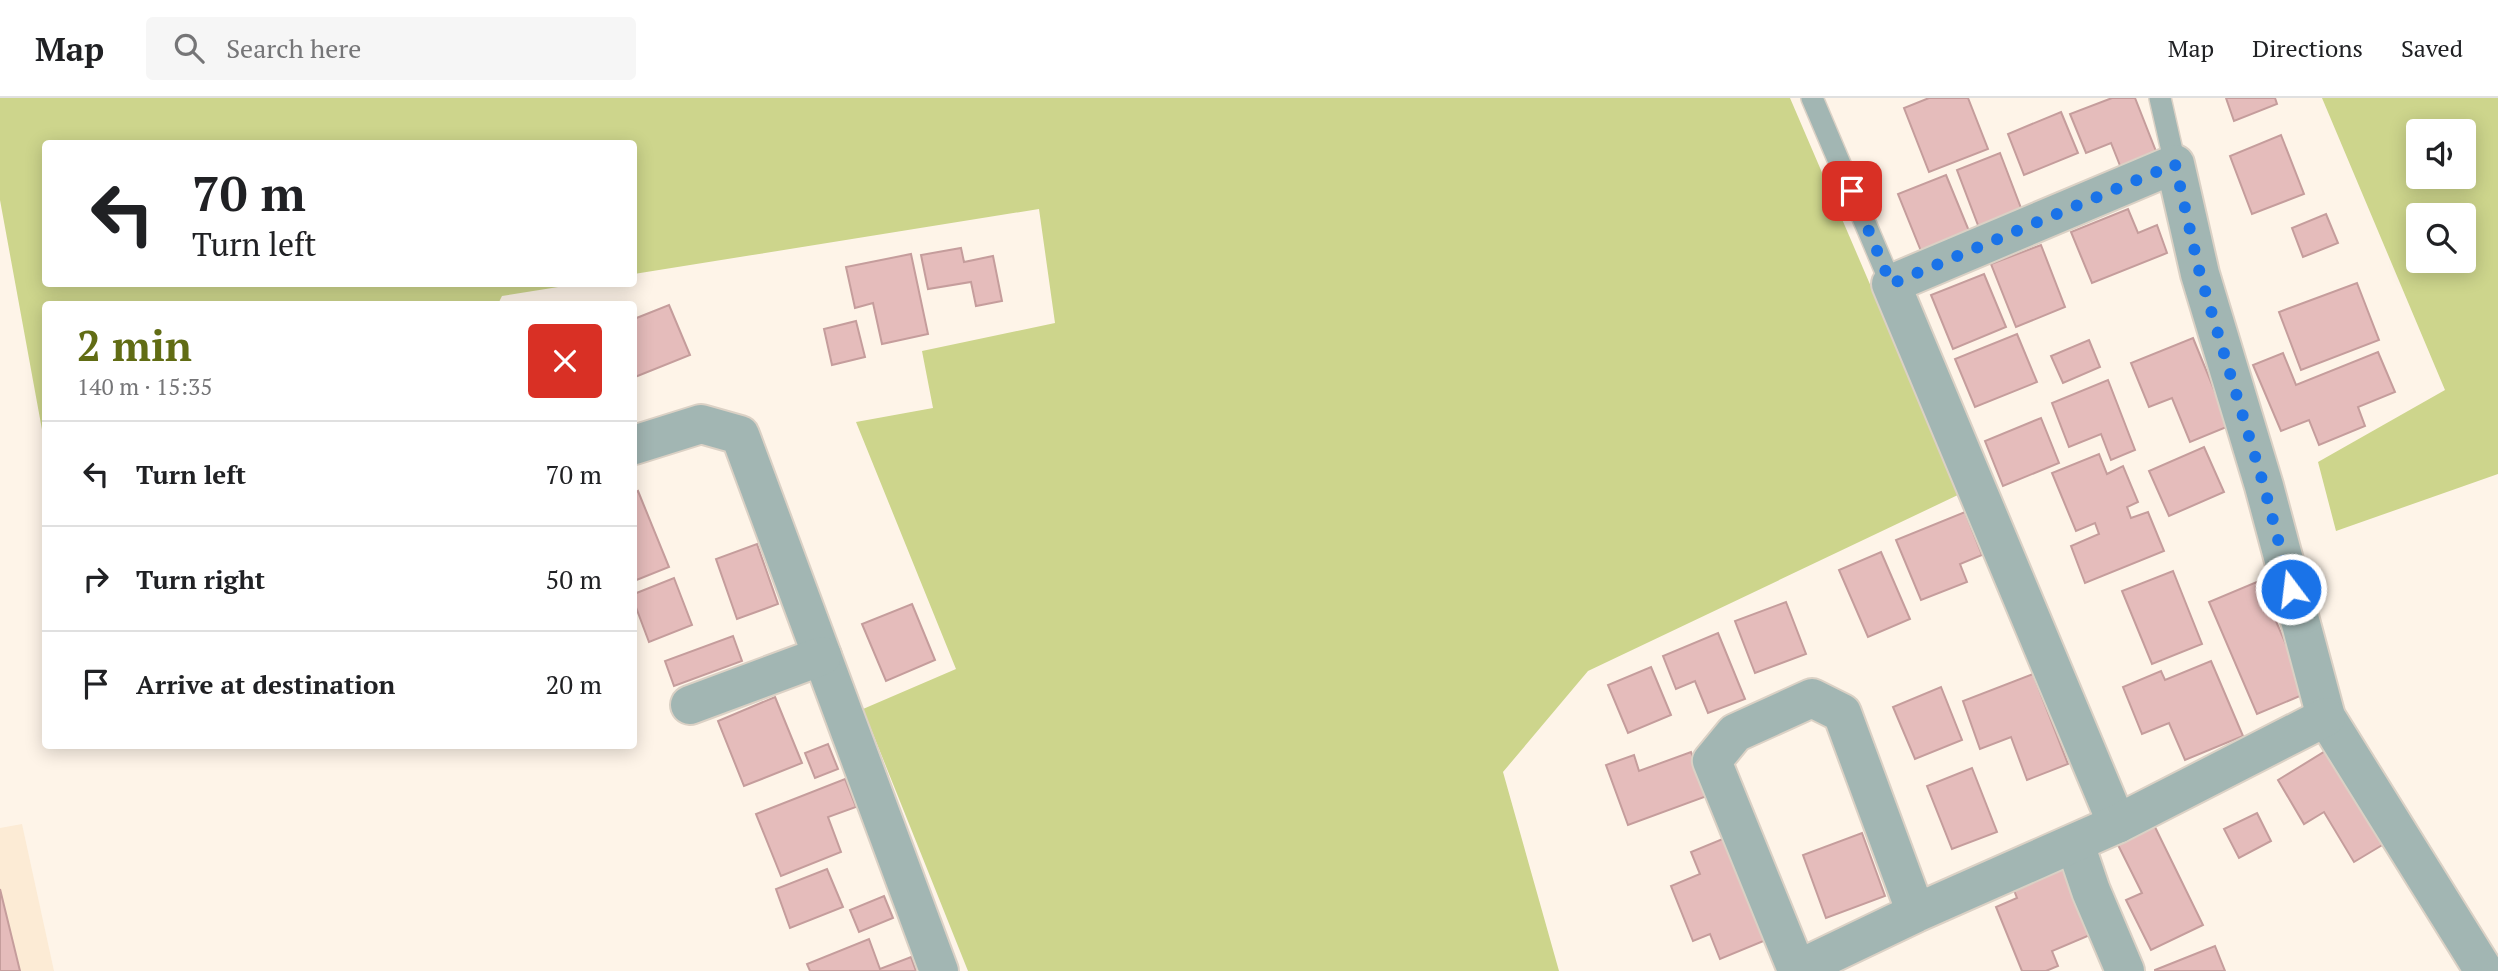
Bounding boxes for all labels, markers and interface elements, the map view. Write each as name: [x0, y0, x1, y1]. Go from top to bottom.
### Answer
search box: [146, 17, 636, 80]
text: Map: [35, 27, 104, 70]
icon: search: [170, 29, 208, 67]
text: Search here: [226, 31, 361, 65]
text: Map: [2168, 32, 2214, 64]
text: Directions: [2252, 32, 2363, 64]
text: Saved: [2401, 32, 2463, 64]
map controls: [2406, 119, 2476, 273]
button: sound: [2406, 119, 2476, 189]
text: 70 m: [192, 160, 306, 225]
pin: [1822, 161, 1882, 221]
icon: left: [77, 168, 168, 259]
icon: arrive: [1833, 172, 1871, 210]
button: search: [2406, 203, 2476, 273]
text: Turn left: [192, 223, 316, 265]
text: 2 min: [77, 317, 192, 373]
button: close: [528, 324, 602, 398]
text: 140 m · 15:35: [77, 371, 212, 402]
icon: left: [77, 455, 115, 493]
text: Turn left: [136, 457, 246, 491]
text: 70 m: [546, 457, 602, 491]
position arrow: [2254, 552, 2328, 626]
icon: right: [77, 560, 115, 598]
text: Turn right: [136, 562, 265, 596]
text: 50 m: [546, 562, 602, 596]
icon: arrive: [77, 665, 115, 703]
text: Arrive at destination: [136, 667, 395, 701]
text: 20 m: [546, 667, 602, 701]

